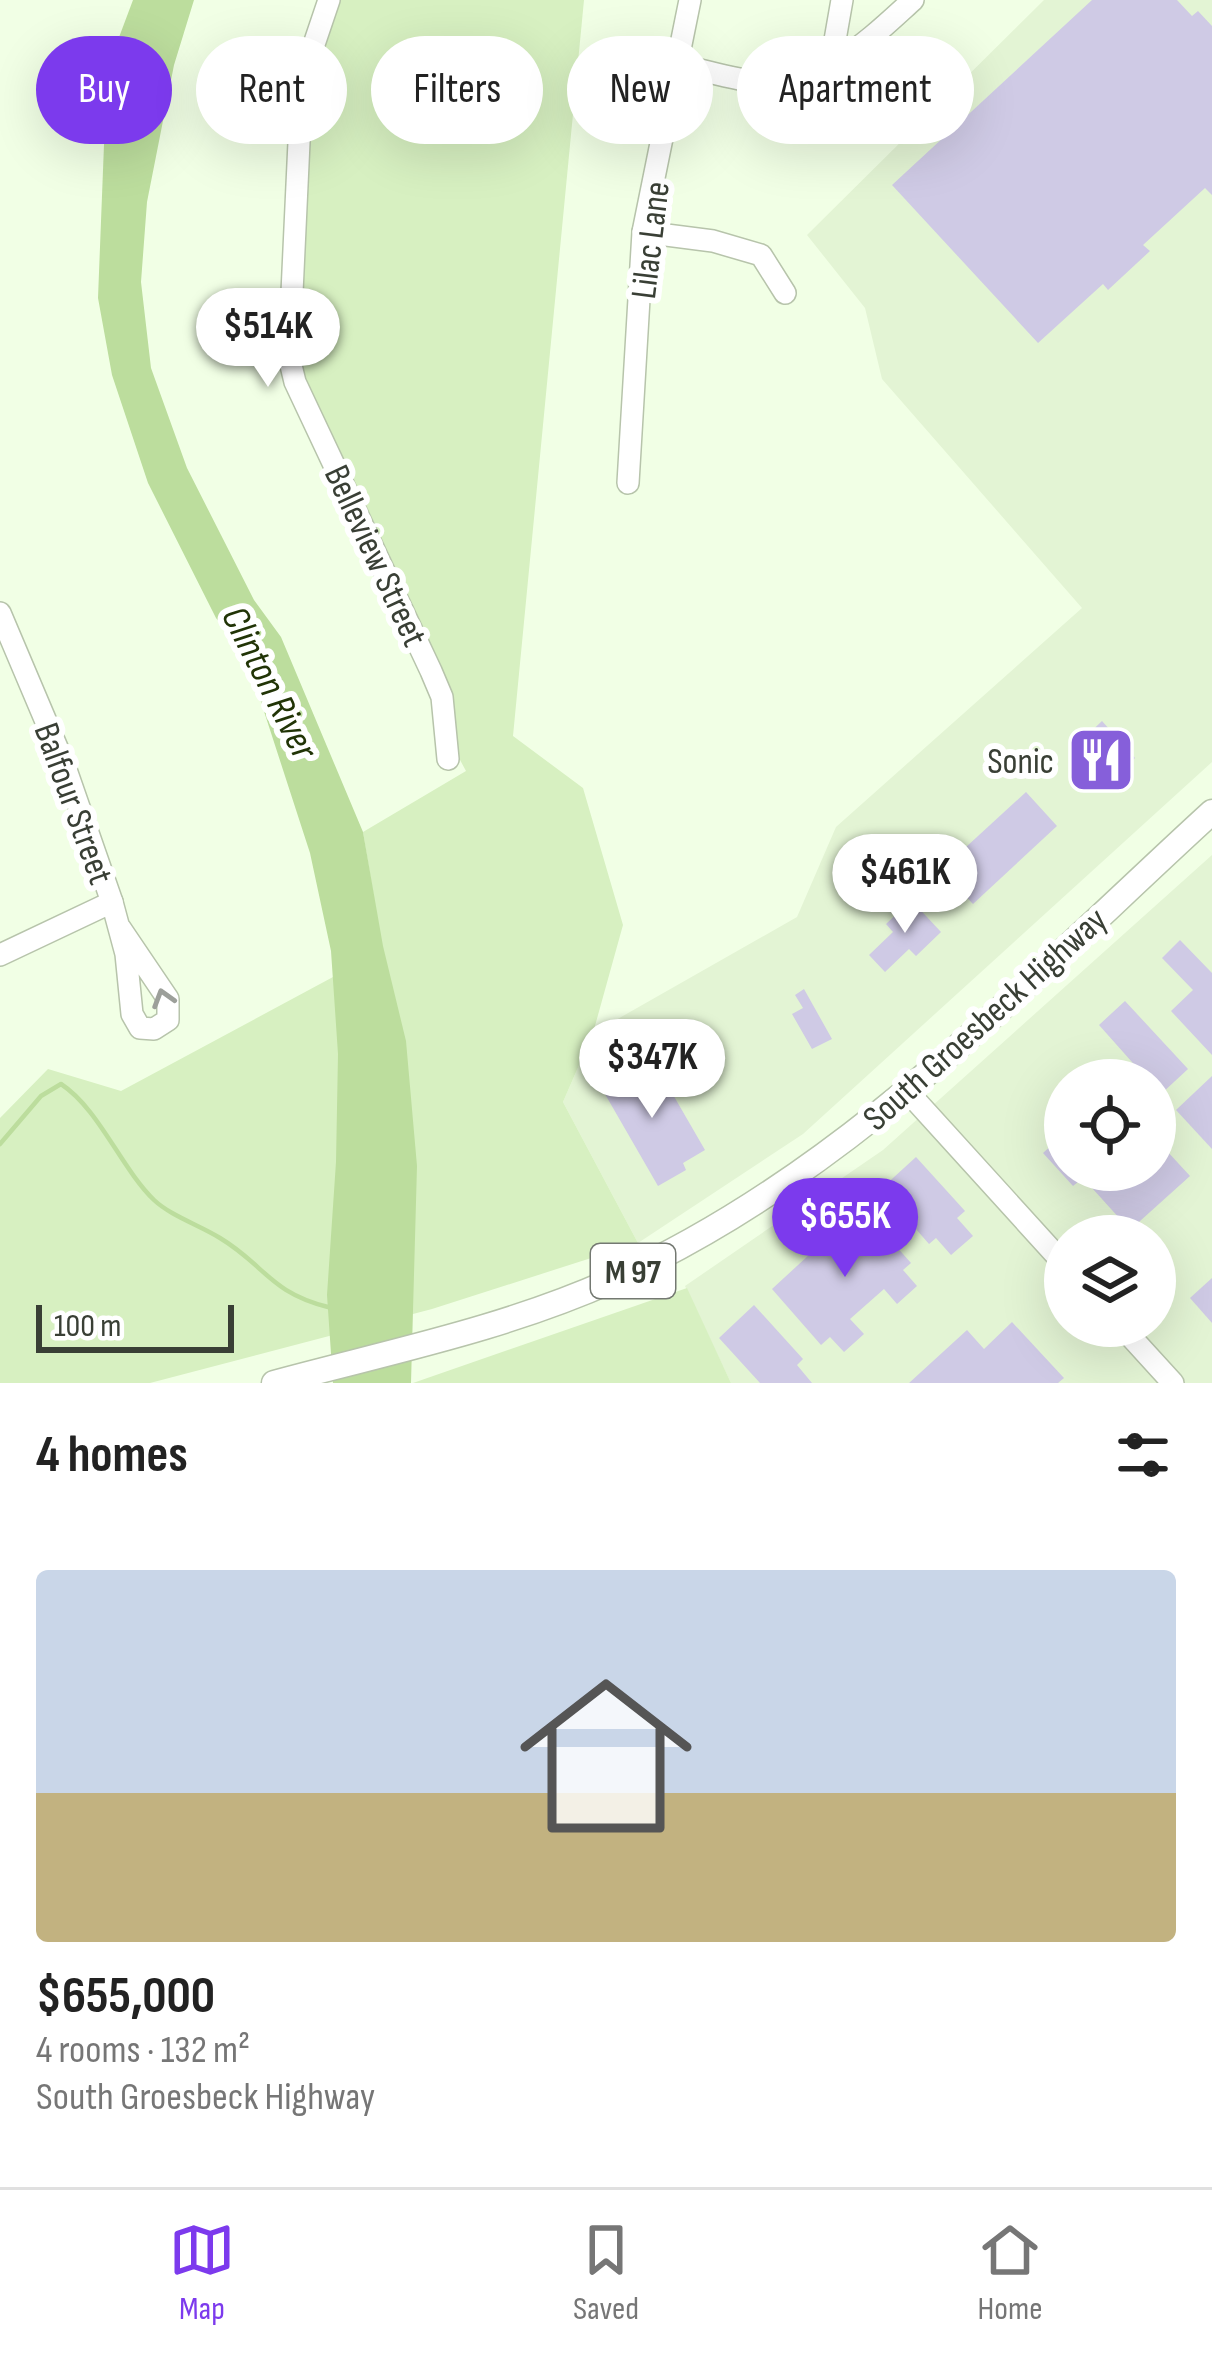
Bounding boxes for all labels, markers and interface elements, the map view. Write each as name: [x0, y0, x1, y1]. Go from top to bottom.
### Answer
chip: Buy: [36, 36, 172, 144]
chip: Rent: [196, 36, 347, 144]
chip: Filters: [371, 36, 543, 144]
chip: New: [567, 36, 713, 144]
chip: Apartment: [737, 36, 974, 144]
street label: Lilac Lane: [623, 179, 680, 301]
pin: $514K: [184, 288, 352, 390]
text: $514K: [223, 303, 313, 350]
street label: Belleview Street: [314, 459, 435, 654]
water label: Clinton River: [210, 599, 328, 769]
street label: Balfour Street: [24, 717, 122, 890]
restaurant icon: Sonic: [1066, 725, 1136, 795]
place label: Sonic: [987, 741, 1054, 784]
pin: $461K: [821, 834, 989, 936]
text: $461K: [859, 849, 951, 896]
street label: South Groesbeck Highway: [855, 899, 1116, 1141]
one-way arrow: [152, 989, 177, 1010]
pin: $347K: [568, 1019, 736, 1121]
text: $347K: [606, 1034, 698, 1081]
map controls: [1044, 1059, 1176, 1347]
button: locate: [1044, 1059, 1176, 1191]
pin: $655K: [761, 1178, 929, 1280]
text: $655K: [799, 1193, 891, 1240]
button: layers: [1044, 1215, 1176, 1347]
road number: M 97: [591, 1244, 675, 1298]
scale bar: [36, 1299, 234, 1352]
text: 100 m: [54, 1306, 121, 1346]
icon: filters: [1110, 1422, 1176, 1488]
text: 4 homes: [36, 1425, 188, 1486]
icon: home: [498, 1648, 714, 1864]
text: $655,000: [36, 1966, 215, 2027]
text: 4 rooms · 132 m²: [36, 2027, 250, 2074]
text: South Groesbeck Highway: [36, 2074, 375, 2121]
tab: Map: [169, 2217, 235, 2329]
tab: Saved: [573, 2217, 639, 2329]
tab: Home: [977, 2217, 1043, 2329]

